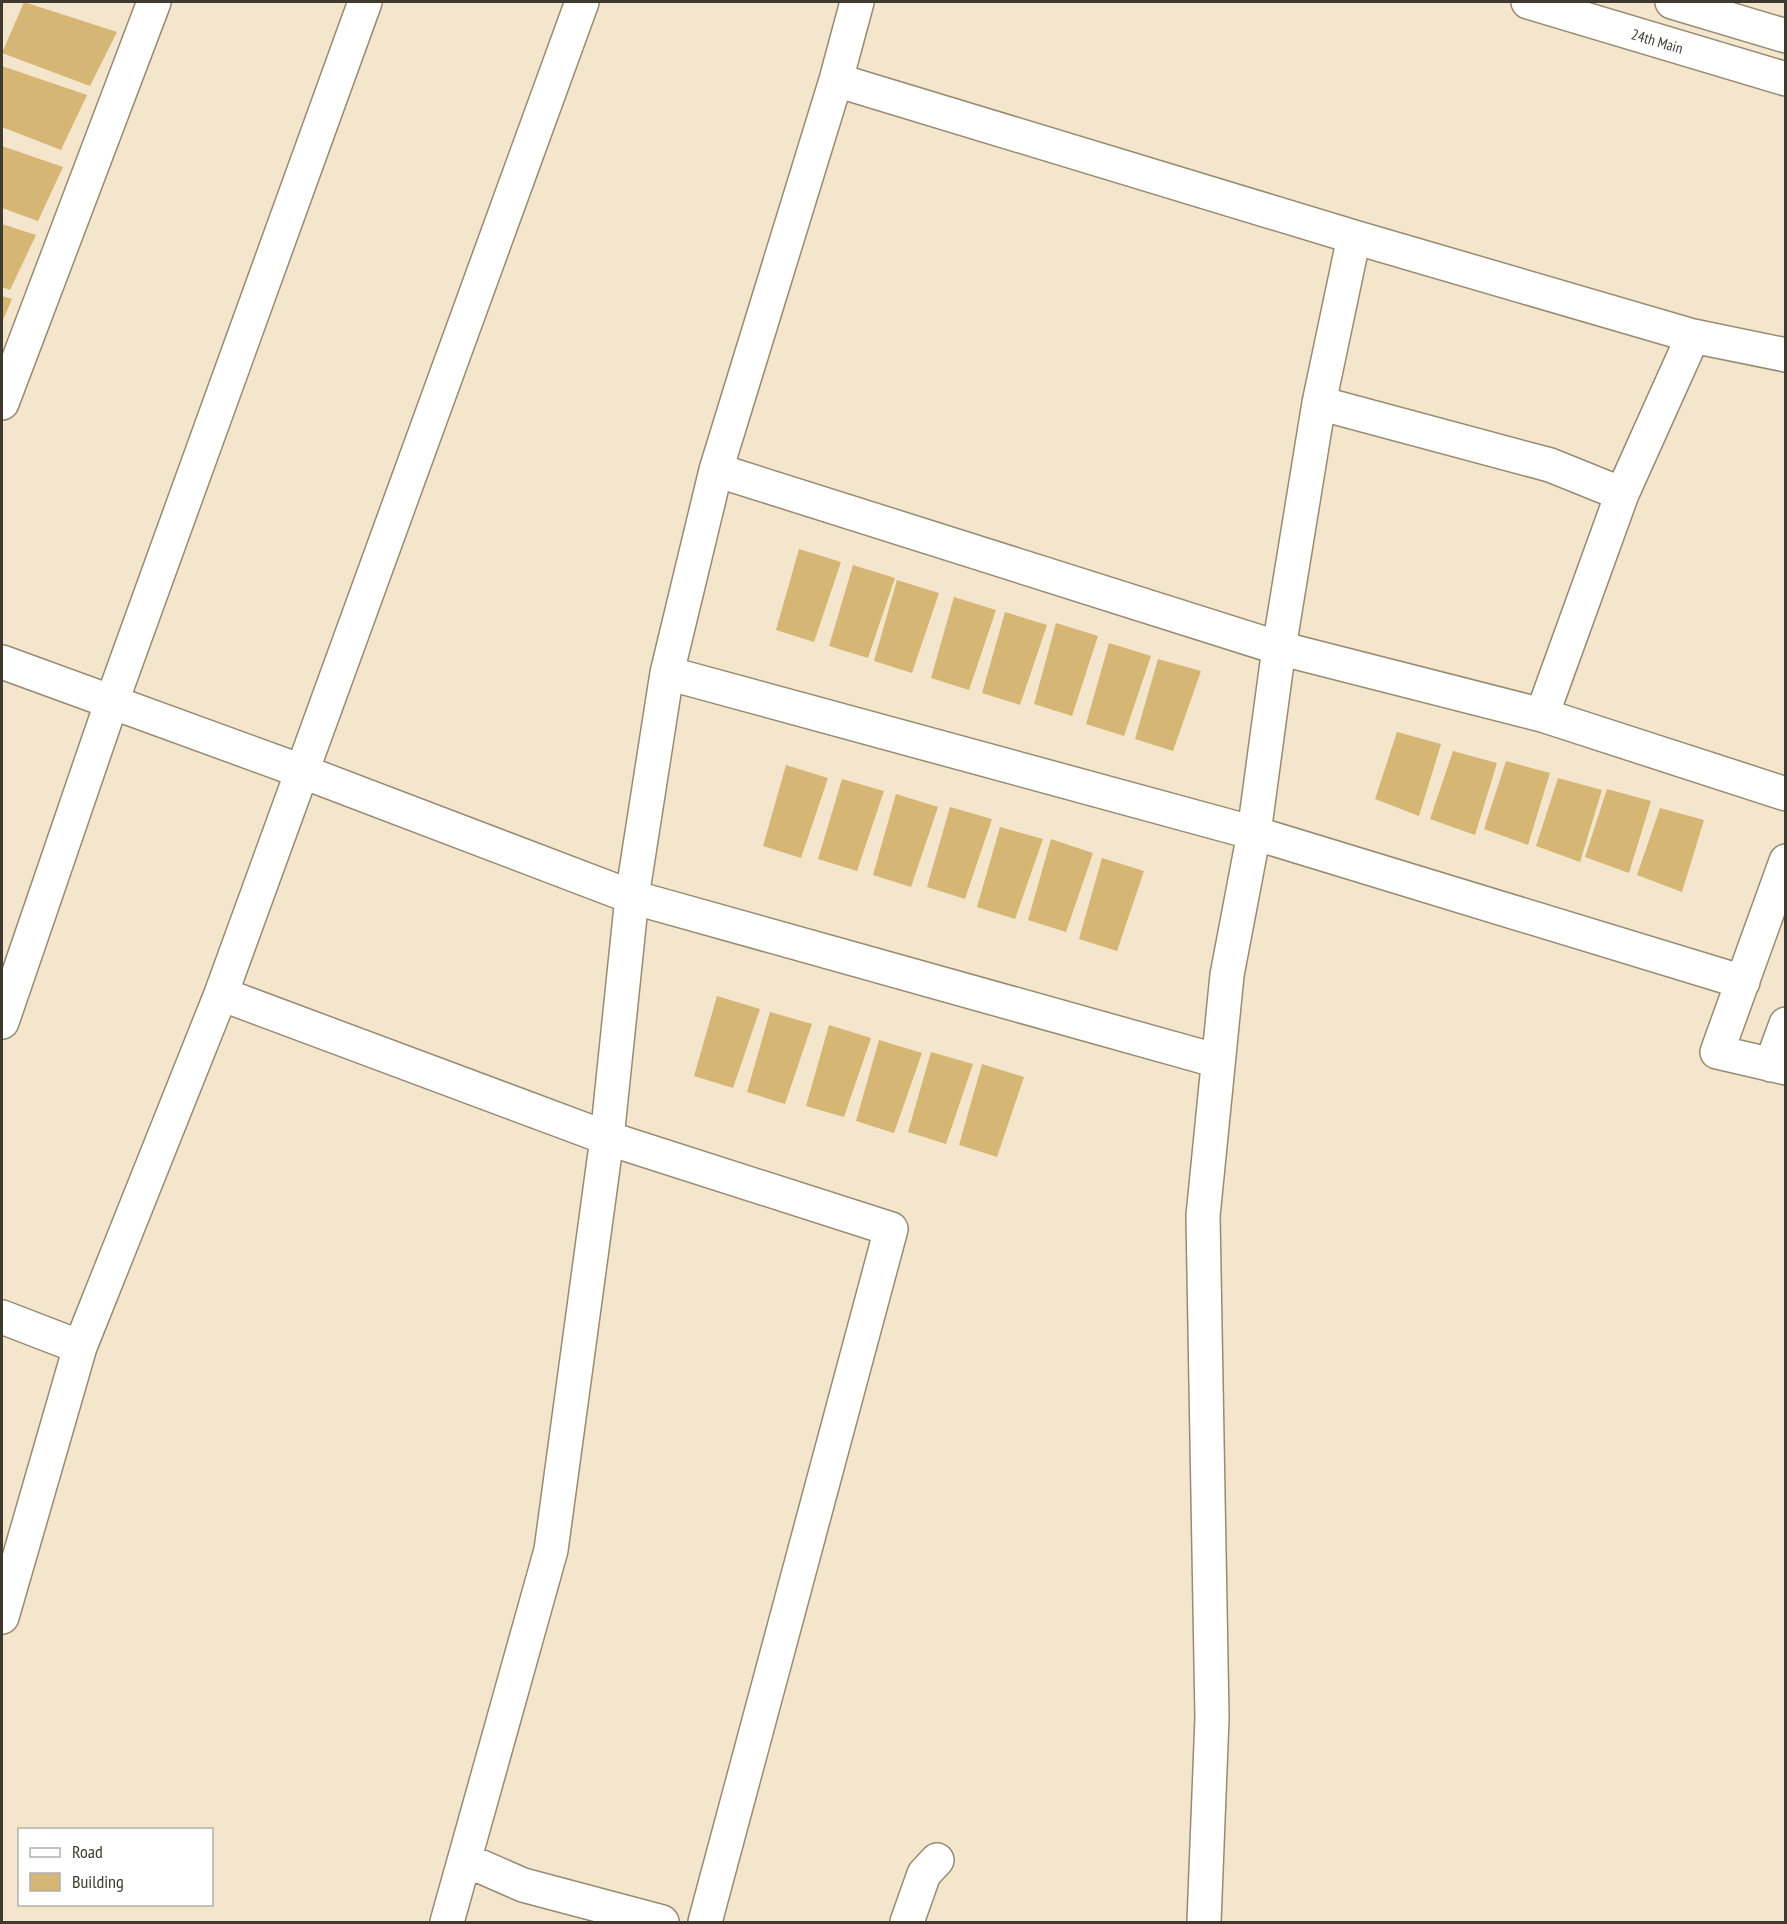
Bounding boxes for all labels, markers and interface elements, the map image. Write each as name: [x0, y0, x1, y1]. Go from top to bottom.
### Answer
street label: 24th Main: [1629, 24, 1685, 57]
legend: [18, 1828, 213, 1906]
text: Road: [72, 1840, 103, 1863]
text: Building: [72, 1870, 124, 1893]

